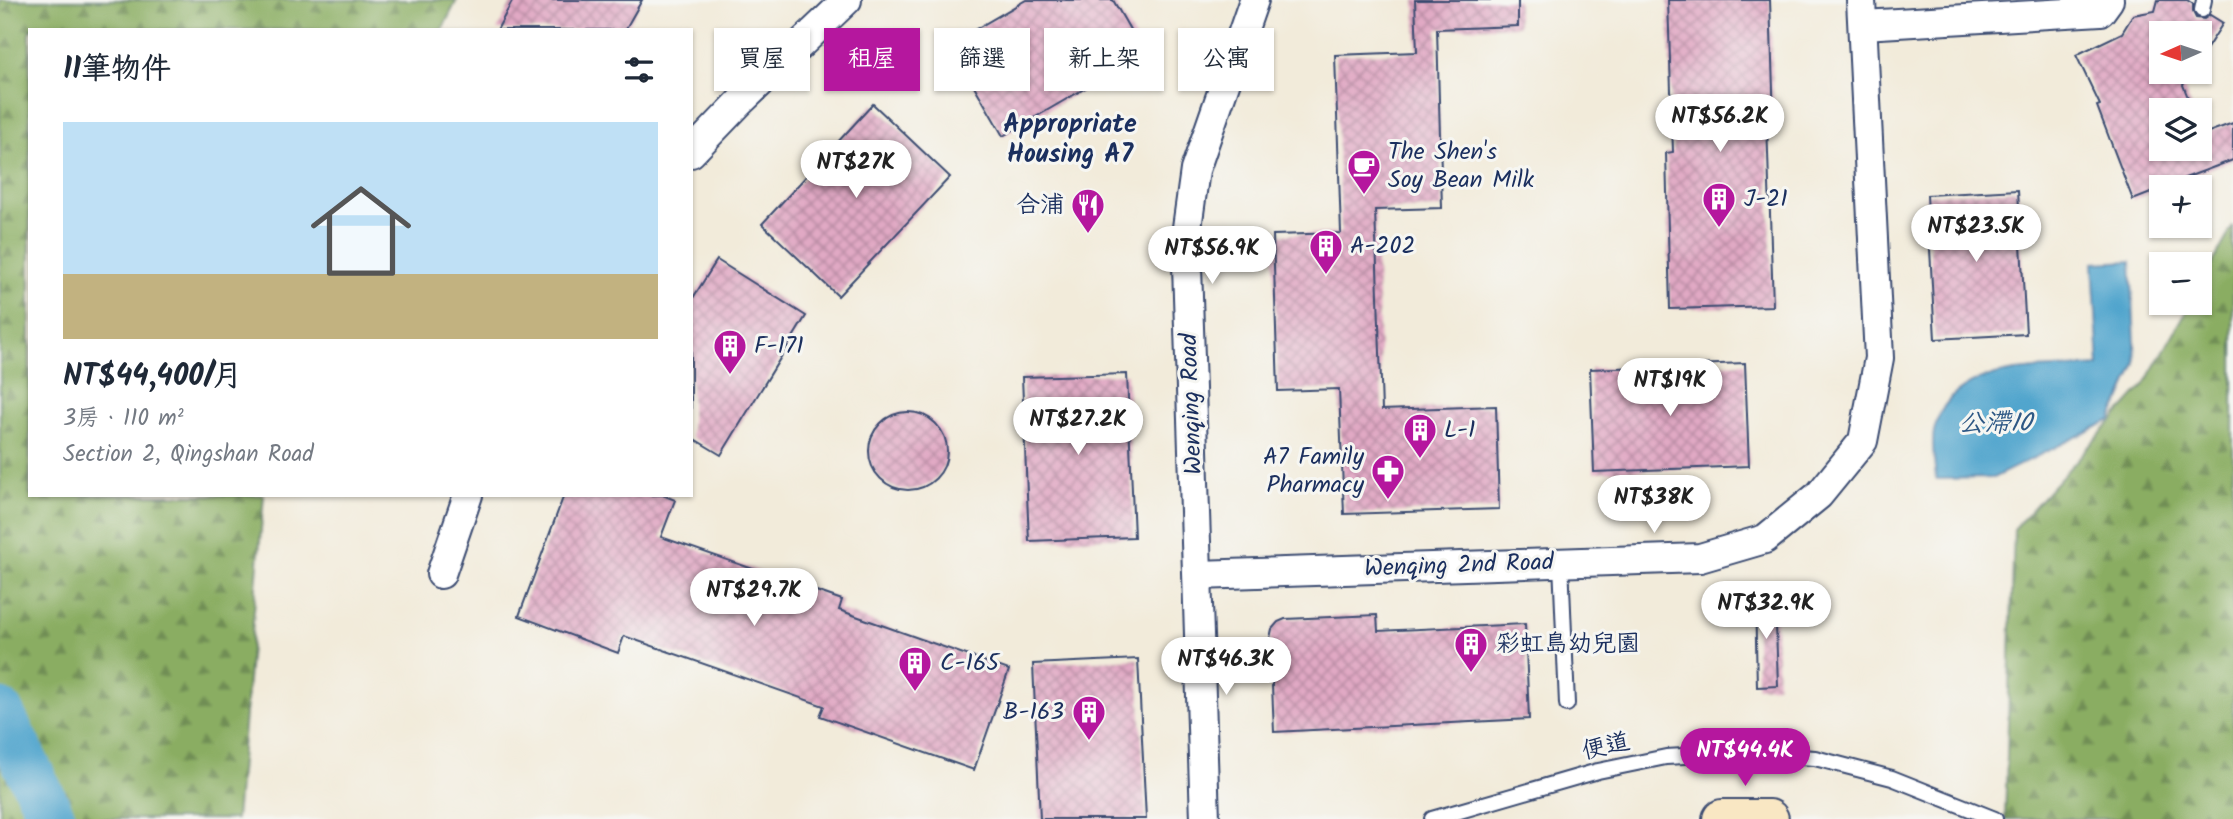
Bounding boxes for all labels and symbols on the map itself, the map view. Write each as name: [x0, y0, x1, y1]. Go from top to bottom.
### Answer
north arrow: [2149, 21, 2212, 84]
pin: NT$56.2K: [1648, 94, 1792, 154]
district label: Appropriate Housing A7: [1003, 104, 1137, 176]
place label: The Shen's Soy Bean Milk: [1388, 133, 1535, 200]
pin: NT$27K: [799, 140, 913, 200]
cafe icon: The Shen's Soy Bean Milk: [1345, 147, 1383, 196]
building icon: J-21: [1700, 180, 1738, 229]
place label: J-21: [1744, 180, 1788, 219]
place label: 合浦: [1016, 186, 1064, 225]
restaurant icon: 合浦: [1069, 186, 1107, 235]
pin: NT$23.5K: [1904, 204, 2048, 264]
pin: NT$56.9K: [1140, 226, 1284, 286]
building icon: A-202: [1307, 227, 1345, 276]
place label: A-202: [1350, 227, 1416, 266]
building icon: F-171: [711, 327, 749, 376]
place label: F-171: [754, 327, 804, 366]
street label: Wenqing Road: [1170, 332, 1214, 475]
pin: NT$19K: [1613, 358, 1727, 418]
pin: NT$27.2K: [1006, 398, 1150, 457]
water label: 公滯10: [1958, 403, 2036, 445]
building icon: L-1: [1401, 411, 1439, 460]
place label: L-1: [1444, 411, 1476, 450]
place label: A7 Family Pharmacy: [1263, 438, 1365, 505]
pharmacy icon: A7 Family Pharmacy: [1369, 452, 1407, 501]
pin: NT$38K: [1597, 476, 1711, 535]
street label: Wenqing 2nd Road: [1364, 543, 1555, 589]
pin: NT$29.7K: [682, 568, 826, 628]
pin: NT$32.9K: [1694, 582, 1838, 641]
building icon: 彩虹島幼兒園: [1452, 625, 1490, 674]
place label: 彩虹島幼兒園: [1496, 625, 1640, 664]
pin: NT$46.3K: [1154, 638, 1298, 697]
building icon: C-165: [896, 644, 934, 693]
place label: C-165: [940, 644, 1001, 683]
place label: B-163: [1003, 693, 1064, 732]
building icon: B-163: [1070, 693, 1108, 742]
street label: 便道: [1578, 723, 1634, 771]
pin: NT$44.4K: [1673, 728, 1817, 788]

